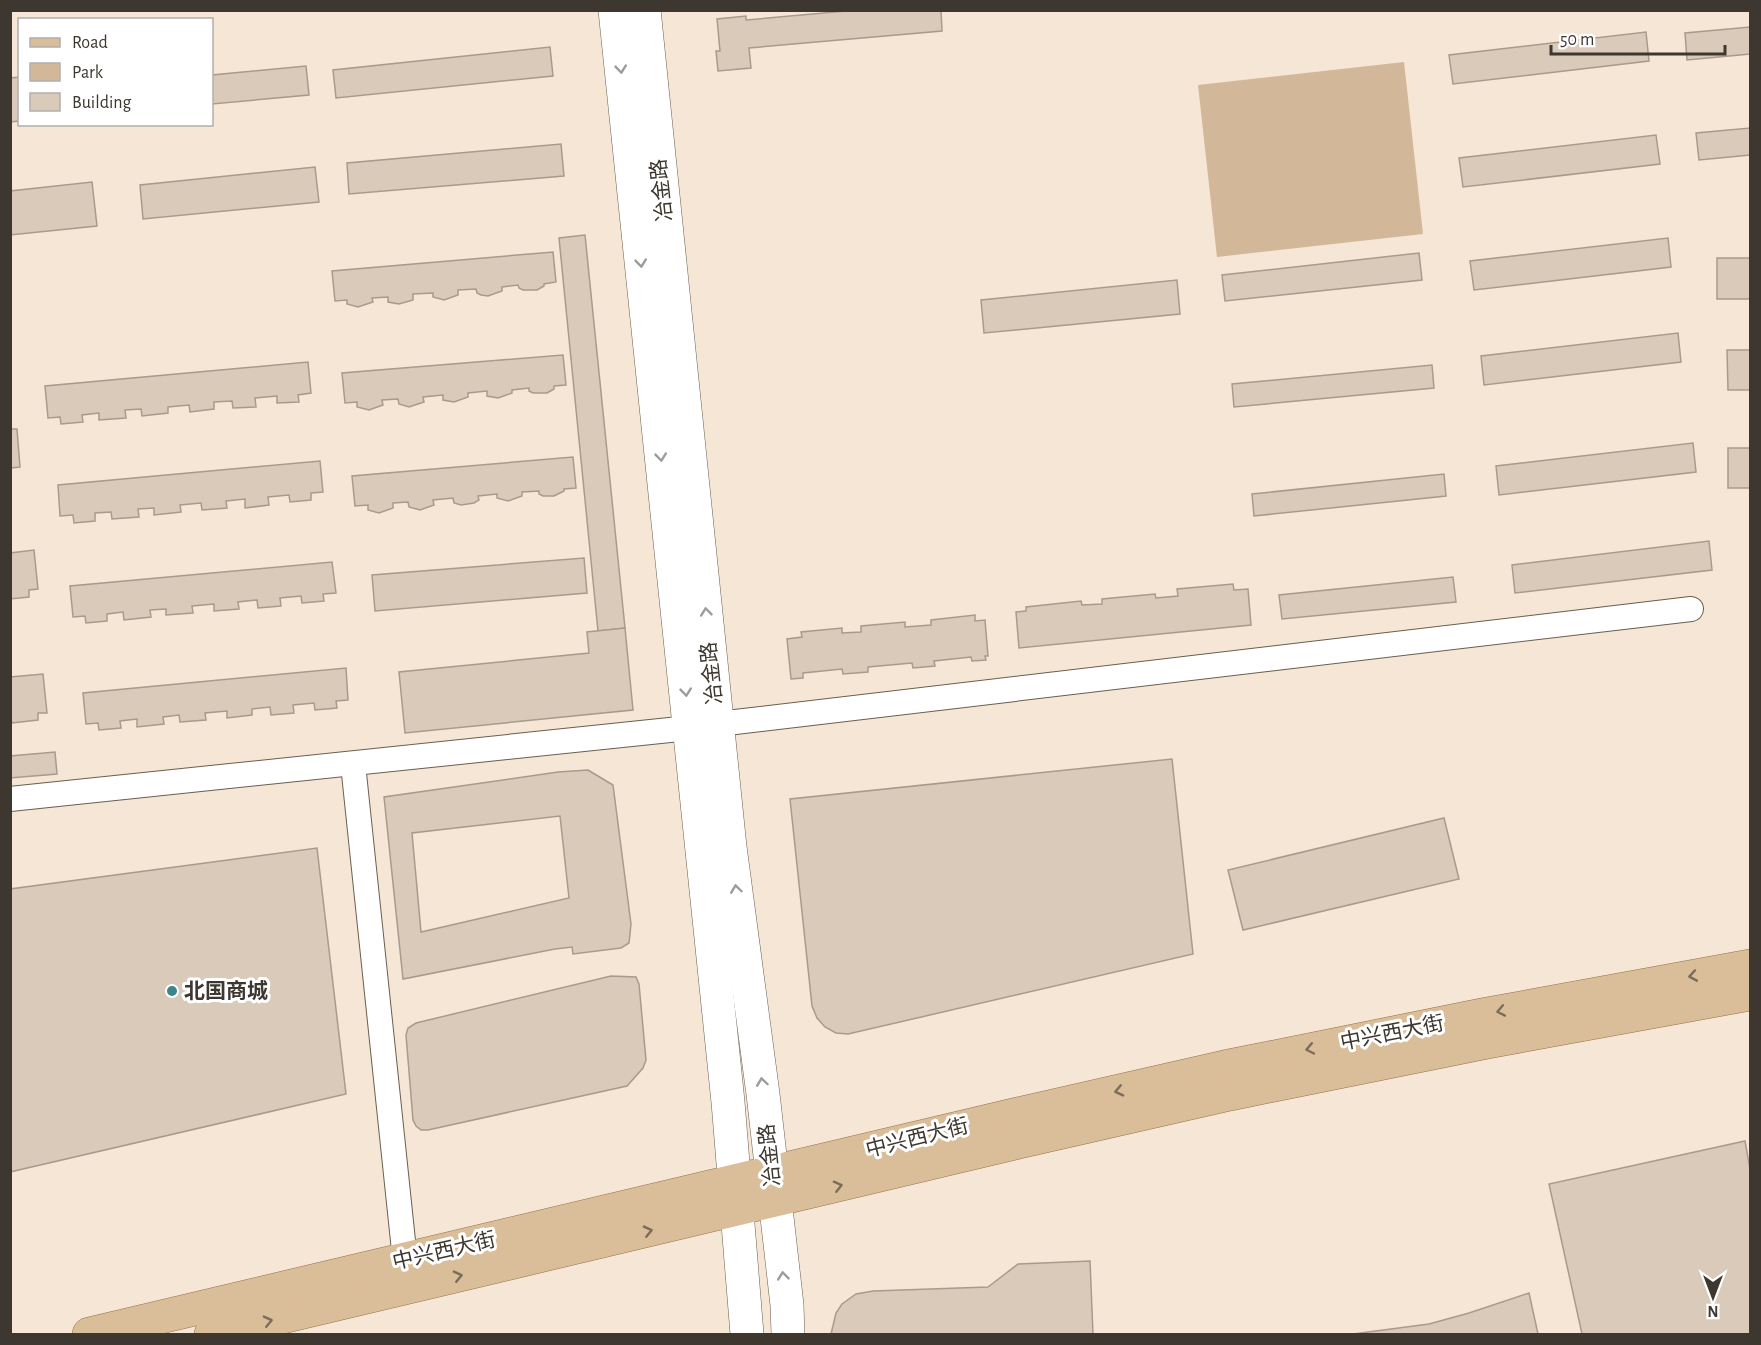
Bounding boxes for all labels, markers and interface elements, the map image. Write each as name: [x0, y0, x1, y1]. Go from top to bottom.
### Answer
legend: [18, 18, 213, 126]
scale bar: [1551, 18, 1725, 56]
text: 50 m: [1560, 31, 1594, 49]
text: Road: [72, 34, 108, 52]
text: Park: [72, 64, 104, 82]
one-way arrow: [614, 64, 627, 73]
text: Building: [72, 94, 132, 112]
street label: 冶金路: [647, 158, 676, 223]
one-way arrow: [634, 258, 647, 267]
one-way arrow: [654, 452, 667, 461]
one-way arrow: [700, 607, 713, 616]
street label: 冶金路: [697, 641, 726, 706]
one-way arrow: [679, 688, 691, 697]
one-way arrow: [730, 885, 743, 894]
one-way arrow: [1688, 969, 1698, 982]
place label: 北国商城: [184, 979, 268, 1002]
marker: 北国商城: [165, 984, 179, 998]
one-way arrow: [1496, 1004, 1506, 1017]
street label: 中兴西大街: [1338, 1012, 1446, 1053]
one-way arrow: [1305, 1042, 1315, 1055]
one-way arrow: [756, 1078, 768, 1087]
one-way arrow: [1115, 1084, 1125, 1097]
street label: 中兴西大街: [863, 1114, 970, 1161]
street label: 冶金路: [755, 1123, 784, 1188]
one-way arrow: [832, 1181, 842, 1194]
one-way arrow: [643, 1225, 653, 1238]
street label: 中兴西大街: [390, 1228, 498, 1273]
north arrow: [1683, 1267, 1743, 1327]
one-way arrow: [453, 1270, 463, 1283]
one-way arrow: [778, 1272, 790, 1281]
text: N: [1707, 1303, 1719, 1319]
one-way arrow: [263, 1315, 273, 1328]

